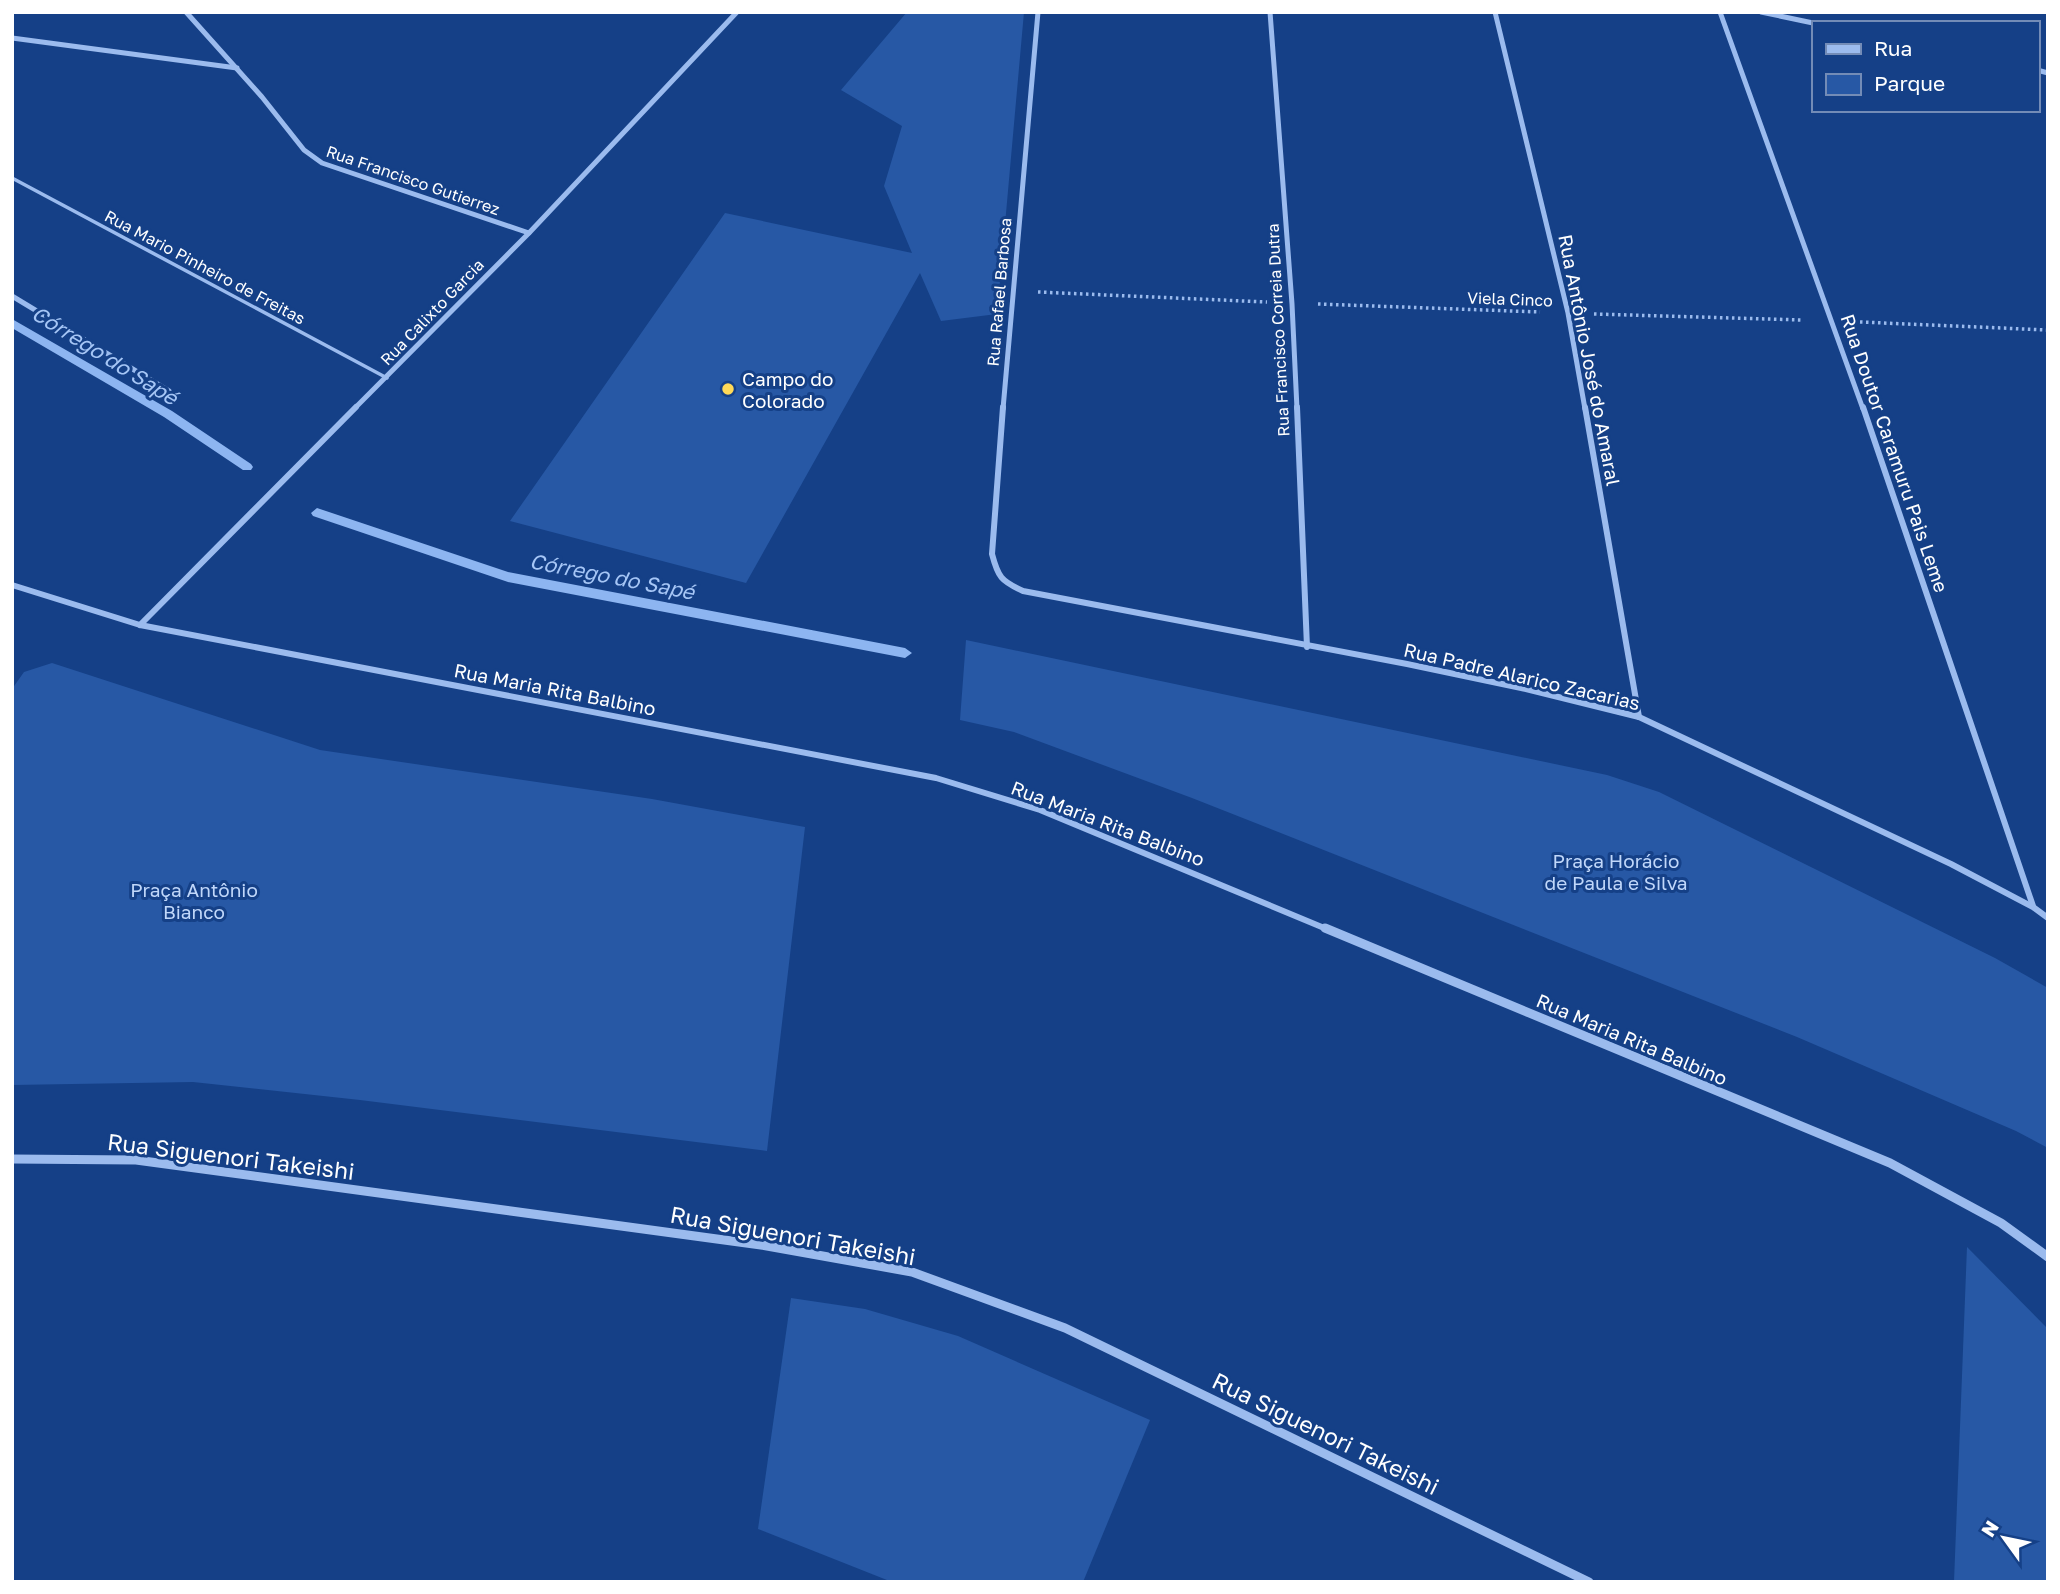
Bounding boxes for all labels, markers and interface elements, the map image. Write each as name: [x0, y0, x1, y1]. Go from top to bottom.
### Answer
legend: [1812, 21, 2039, 112]
text: Rua: [1874, 35, 1912, 61]
text: Parque: [1874, 70, 1945, 96]
street label: Rua Francisco Gutierrez: [324, 141, 502, 219]
street label: Rua Mario Pinheiro de Freitas: [101, 206, 309, 328]
street label: Rua Rafael Barbosa: [983, 217, 1015, 367]
street label: Rua Francisco Correia Dutra: [1262, 223, 1294, 437]
street label: Rua Antônio José do Amaral: [1554, 232, 1626, 488]
street label: Rua Calixto Garcia: [376, 255, 488, 369]
street label: Viela Cinco: [1467, 288, 1553, 310]
water label: Córrego do Sapé: [27, 300, 184, 411]
street label: Rua Doutor Caramuru Pais Leme: [1836, 311, 1954, 595]
place label: Campo do Colorado: [742, 367, 833, 412]
marker: Campo do Colorado: [720, 381, 736, 397]
water label: Córrego do Sapé: [527, 547, 698, 605]
street label: Rua Padre Alarico Zacarias: [1402, 638, 1642, 714]
street label: Rua Maria Rita Balbino: [452, 658, 658, 720]
street label: Rua Maria Rita Balbino: [1008, 776, 1208, 870]
park label: Praça Horácio de Paula e Silva: [1544, 849, 1688, 894]
park label: Praça Antônio Bianco: [130, 878, 258, 923]
street label: Rua Maria Rita Balbino: [1533, 988, 1731, 1090]
street label: Rua Siguenori Takeishi: [106, 1127, 356, 1185]
street label: Rua Siguenori Takeishi: [668, 1200, 918, 1270]
street label: Rua Siguenori Takeishi: [1208, 1366, 1444, 1500]
north arrow: [1969, 1503, 2039, 1573]
text: N: [1976, 1516, 2003, 1541]

